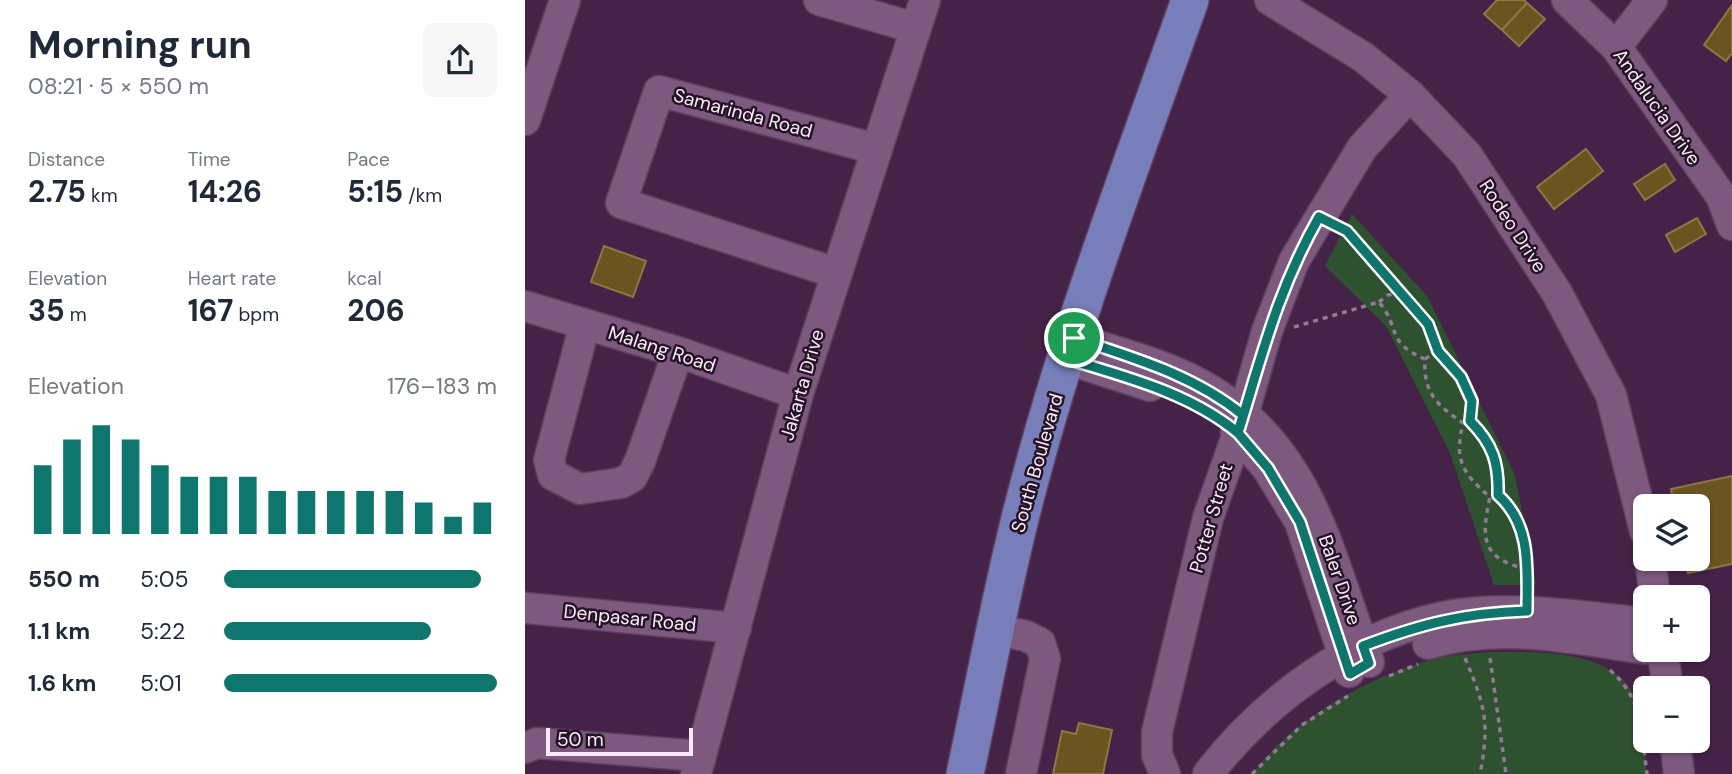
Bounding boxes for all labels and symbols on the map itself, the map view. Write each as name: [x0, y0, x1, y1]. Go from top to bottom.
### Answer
street label: Andalucia Drive: [1608, 44, 1706, 170]
street label: Samarinda Road: [671, 82, 815, 144]
street label: Rodeo Drive: [1474, 175, 1552, 277]
pin: [1044, 308, 1104, 368]
street label: Malang Road: [605, 320, 719, 378]
street label: Jakarta Drive: [774, 326, 830, 444]
street label: South Boulevard: [1005, 391, 1069, 535]
street label: Potter Street: [1183, 460, 1239, 576]
street label: Baler Drive: [1313, 532, 1367, 628]
street label: Denpasar Road: [562, 599, 698, 637]
scale bar: [546, 725, 693, 757]

